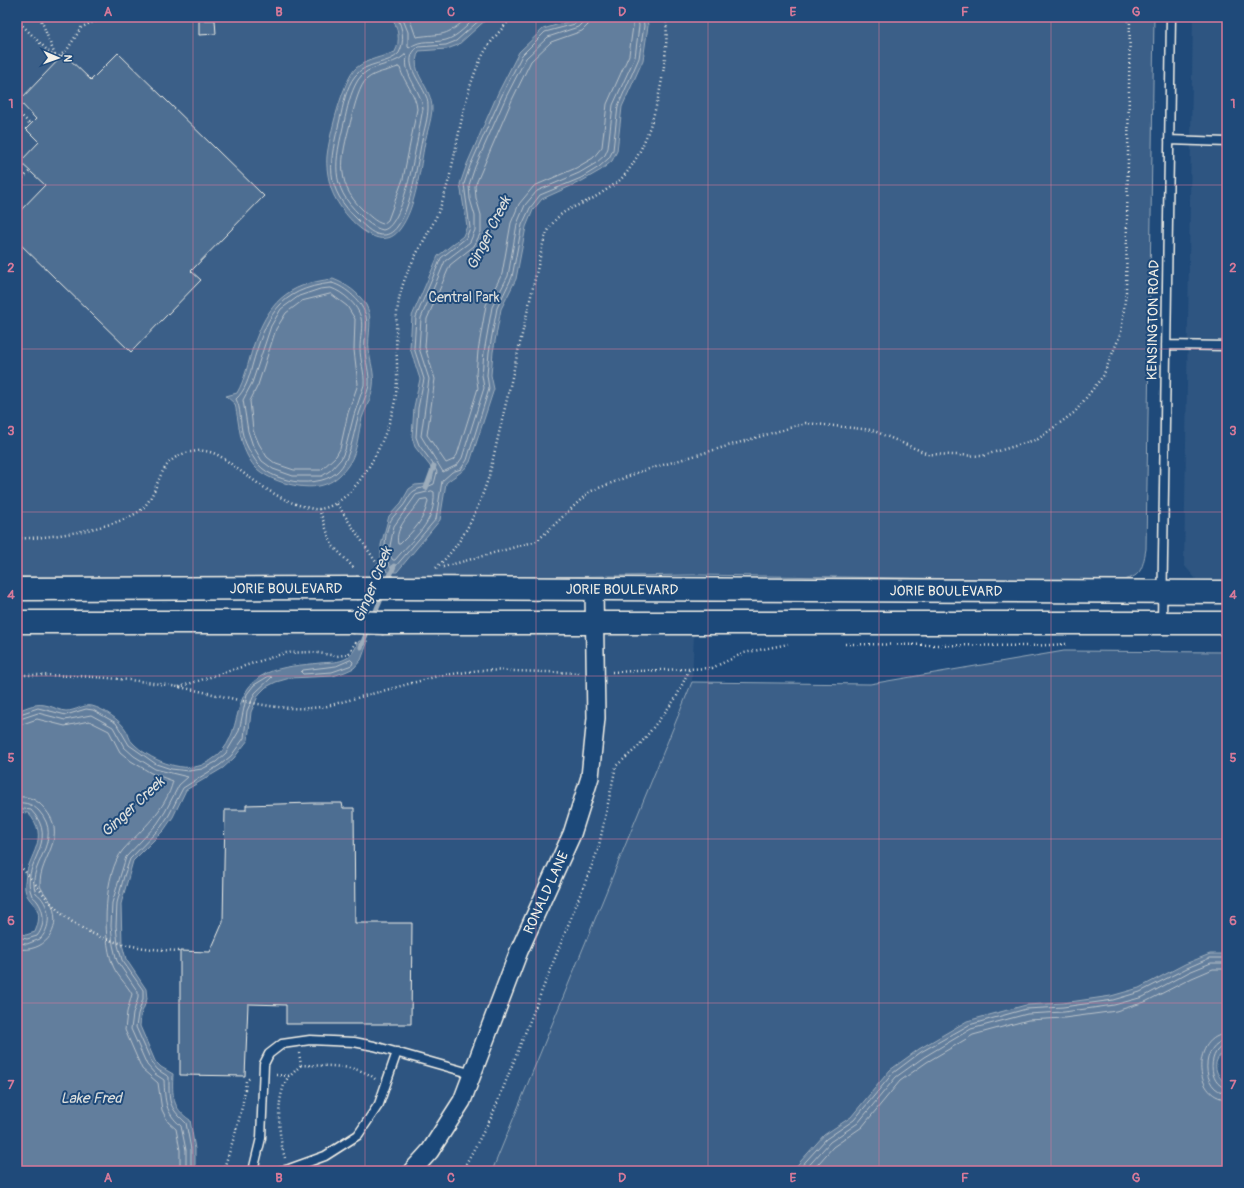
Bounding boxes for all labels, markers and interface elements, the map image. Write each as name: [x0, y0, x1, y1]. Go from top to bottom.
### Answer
text: A: [104, 4, 113, 20]
text: B: [275, 4, 283, 20]
text: C: [447, 4, 455, 20]
text: D: [618, 4, 626, 20]
text: E: [790, 4, 797, 20]
text: F: [961, 4, 969, 20]
text: G: [1132, 4, 1141, 20]
north arrow: [38, 38, 78, 78]
text: N: [61, 54, 74, 63]
text: 1: [8, 96, 14, 112]
text: 1: [1230, 96, 1236, 112]
water label: Ginger Creek: [462, 192, 516, 273]
street label: KENSINGTON ROAD: [1143, 259, 1163, 380]
text: 2: [7, 260, 15, 276]
text: 2: [1229, 260, 1237, 276]
park label: Central Park: [428, 289, 500, 306]
text: 3: [7, 423, 15, 439]
text: 3: [1229, 423, 1237, 439]
water label: Ginger Creek: [349, 543, 397, 626]
street label: JORIE BOULEVARD: [230, 580, 343, 597]
street label: JORIE BOULEVARD: [566, 580, 679, 598]
street label: JORIE BOULEVARD: [890, 582, 1003, 599]
text: 4: [7, 587, 15, 603]
text: 4: [1229, 587, 1237, 603]
text: 5: [7, 750, 15, 766]
text: 5: [1229, 750, 1237, 766]
water label: Ginger Creek: [97, 772, 170, 841]
street label: RONALD LANE: [519, 848, 572, 937]
text: 6: [7, 913, 15, 929]
text: 6: [1229, 913, 1237, 929]
text: 7: [8, 1077, 15, 1093]
text: 7: [1230, 1077, 1237, 1093]
water label: Lake Fred: [60, 1089, 123, 1108]
text: A: [104, 1170, 113, 1186]
text: B: [275, 1170, 283, 1186]
text: C: [447, 1170, 455, 1186]
text: D: [618, 1170, 626, 1186]
text: E: [790, 1170, 797, 1186]
text: F: [961, 1170, 969, 1186]
text: G: [1132, 1170, 1141, 1186]

